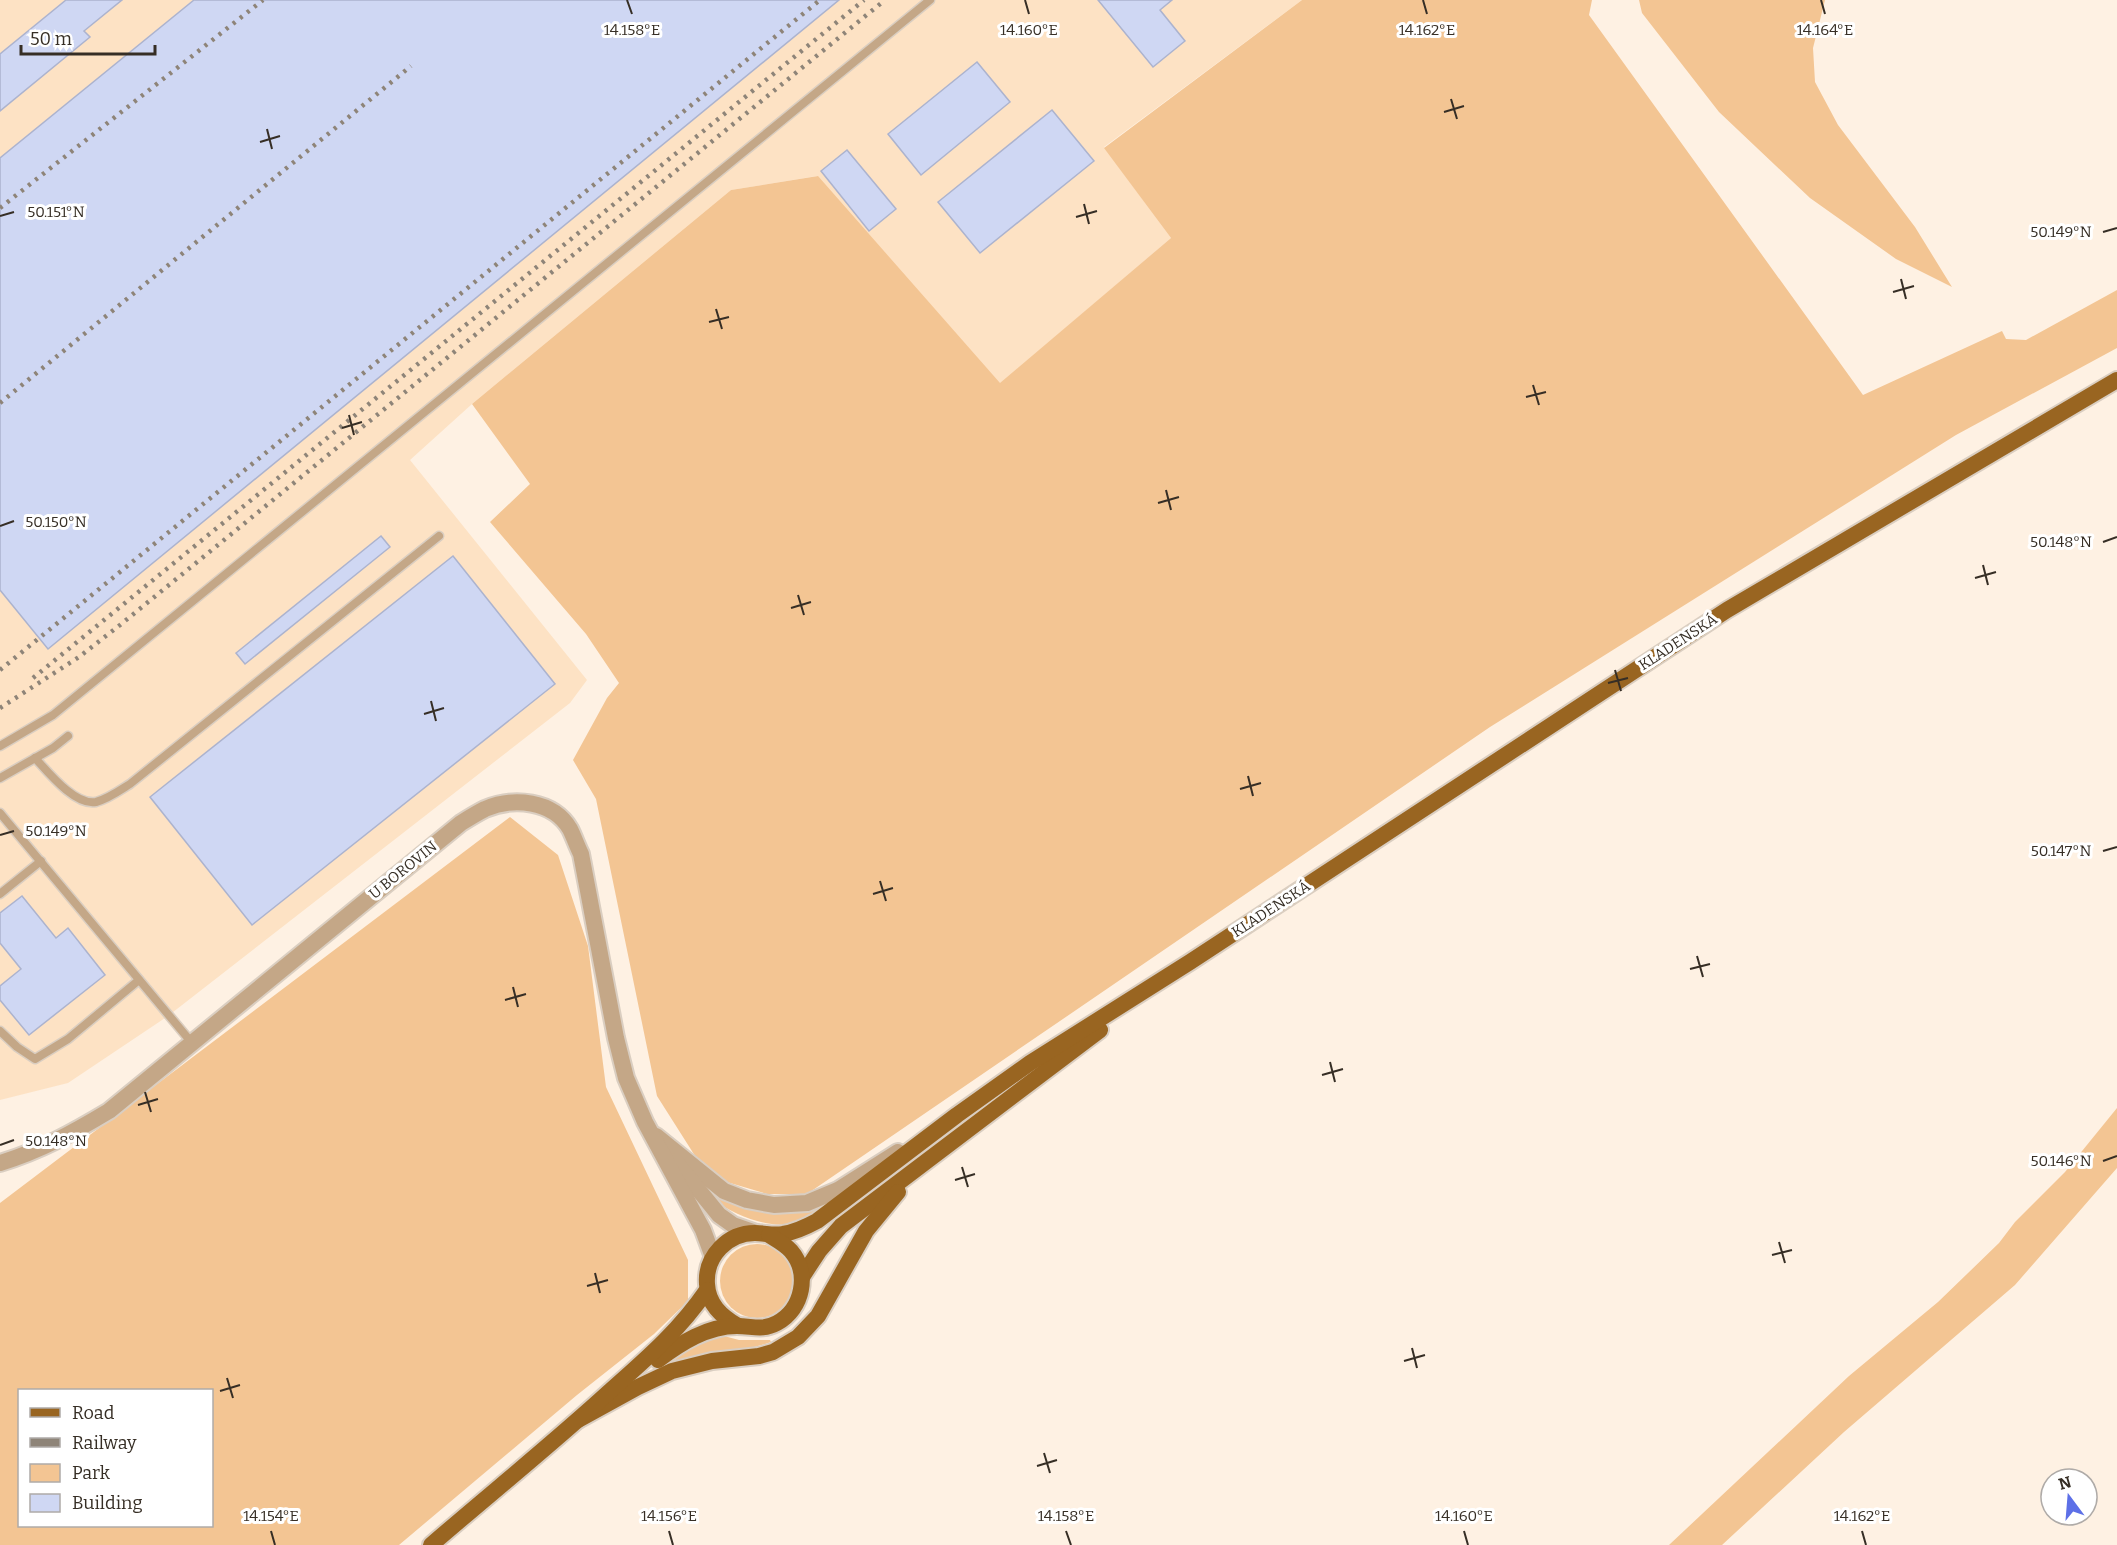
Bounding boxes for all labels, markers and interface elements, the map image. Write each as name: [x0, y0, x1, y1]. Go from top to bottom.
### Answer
scale bar: [21, 18, 154, 56]
text: 14.158°E: [604, 21, 660, 39]
text: 14.160°E: [1000, 21, 1058, 39]
text: 14.162°E: [1399, 21, 1455, 39]
text: 14.164°E: [1797, 21, 1853, 39]
text: 50 m: [30, 28, 72, 50]
text: 50.151°N: [27, 203, 85, 221]
text: 50.149°N: [2030, 223, 2092, 241]
text: 50.150°N: [25, 513, 87, 531]
text: 50.148°N: [2030, 533, 2092, 551]
street label: KLADENSKÁ: [1635, 610, 1721, 674]
text: 50.149°N: [25, 822, 87, 840]
street label: U BOROVIN: [365, 837, 441, 903]
text: 50.147°N: [2031, 842, 2091, 860]
street label: KLADENSKÁ: [1228, 877, 1314, 941]
text: 50.148°N: [25, 1132, 87, 1150]
text: 50.146°N: [2030, 1152, 2092, 1170]
legend: [18, 1389, 213, 1527]
text: Road: [72, 1402, 115, 1424]
text: Railway: [72, 1432, 137, 1454]
text: Park: [72, 1462, 111, 1484]
north arrow: [2039, 1467, 2099, 1527]
text: N: [2056, 1472, 2074, 1494]
text: Building: [72, 1492, 143, 1514]
text: 14.154°E: [243, 1507, 299, 1525]
text: 14.156°E: [641, 1507, 697, 1525]
text: 14.158°E: [1038, 1507, 1094, 1525]
text: 14.160°E: [1435, 1507, 1493, 1525]
text: 14.162°E: [1834, 1507, 1890, 1525]

